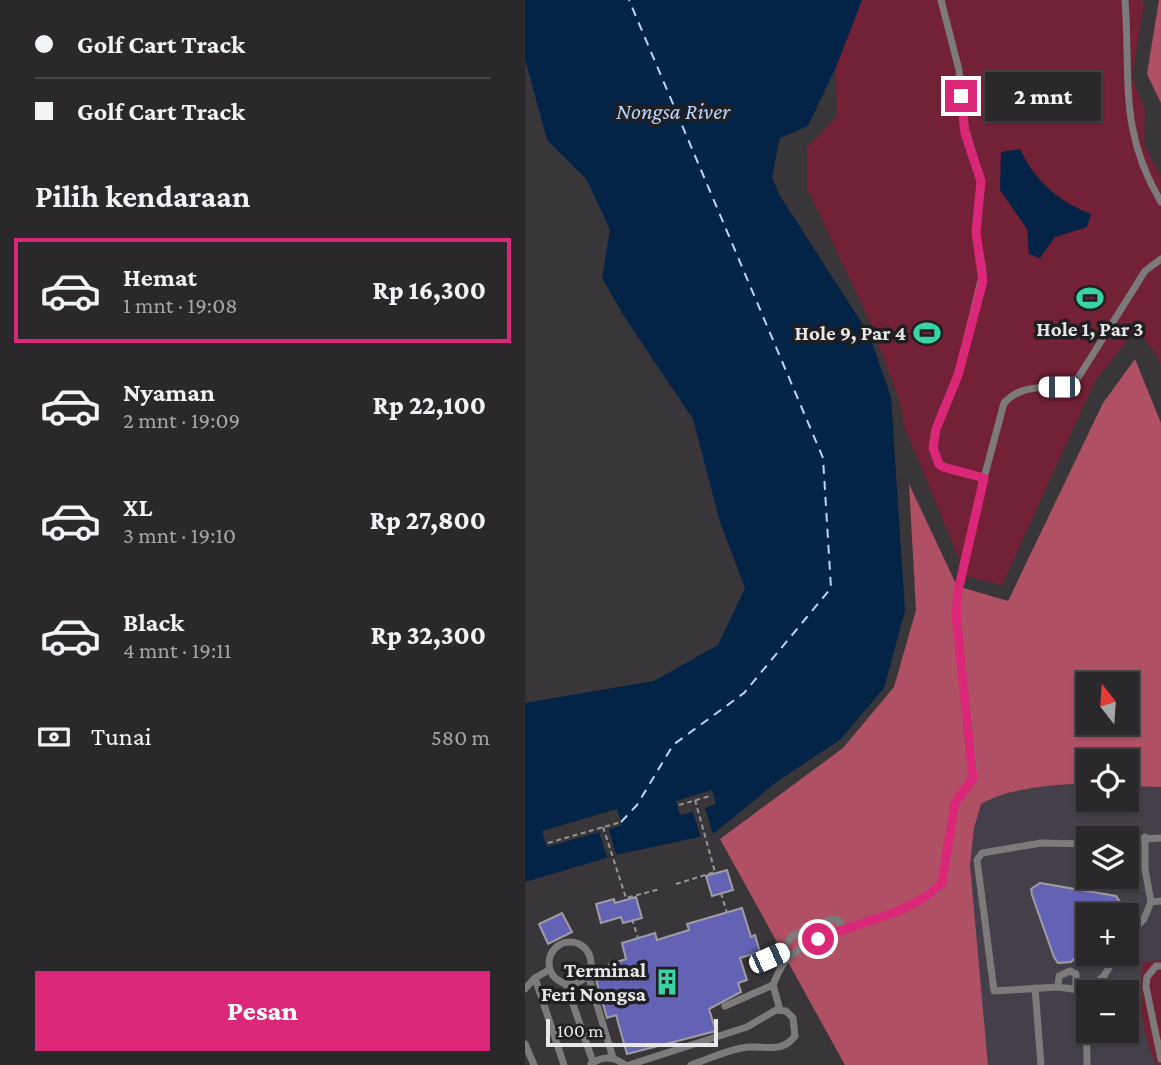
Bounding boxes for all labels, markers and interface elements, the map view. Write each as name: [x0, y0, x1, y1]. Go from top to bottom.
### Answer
text: Golf Cart Track: [77, 30, 245, 59]
callout: 2 mnt: [985, 72, 1101, 120]
route end: [945, 80, 977, 112]
text: 2 mnt: [1014, 83, 1072, 109]
text: Golf Cart Track: [77, 97, 245, 126]
water label: Nongsa River: [616, 98, 731, 124]
text: Pilih kendaraan: [35, 178, 250, 214]
icon: car: [39, 259, 102, 322]
text: Hemat: [123, 263, 197, 292]
text: Rp 16,300: [372, 276, 486, 305]
sports icon: Hole 1, Par 3: [1075, 283, 1105, 313]
text: 1 mnt · 19:08: [123, 292, 238, 318]
place label: Hole 1, Par 3: [1036, 317, 1144, 341]
sports icon: Hole 9, Par 4: [912, 318, 942, 348]
place label: Hole 9, Par 4: [795, 321, 906, 345]
icon: car: [39, 374, 102, 437]
car: [1039, 377, 1081, 398]
text: Nyaman: [123, 378, 215, 407]
text: Rp 22,100: [373, 391, 486, 420]
text: 2 mnt · 19:09: [123, 407, 240, 433]
icon: car: [39, 489, 102, 552]
text: XL: [123, 493, 152, 522]
text: Rp 27,800: [370, 506, 486, 535]
text: 3 mnt · 19:10: [123, 522, 236, 548]
icon: car: [39, 604, 102, 667]
text: Black: [123, 608, 184, 637]
text: Rp 32,300: [371, 621, 486, 650]
text: 4 mnt · 19:11: [123, 637, 232, 663]
north arrow: [1076, 672, 1139, 735]
map controls: [1076, 672, 1139, 1043]
icon: cash: [35, 718, 73, 756]
text: Tunai: [91, 722, 152, 751]
text: 580 m: [431, 724, 490, 750]
button: locate: [1076, 749, 1139, 812]
button: layers: [1076, 826, 1139, 889]
button: +: [1076, 903, 1139, 966]
route start: [802, 923, 834, 955]
car: [746, 940, 793, 976]
place label: Terminal Feri Nongsa: [541, 958, 647, 1006]
building icon: Terminal Feri Nongsa: [652, 967, 682, 997]
button: Pesan: [35, 971, 490, 1051]
button: −: [1076, 980, 1139, 1043]
scale bar: [546, 1016, 717, 1048]
text: 100 m: [557, 1020, 604, 1041]

